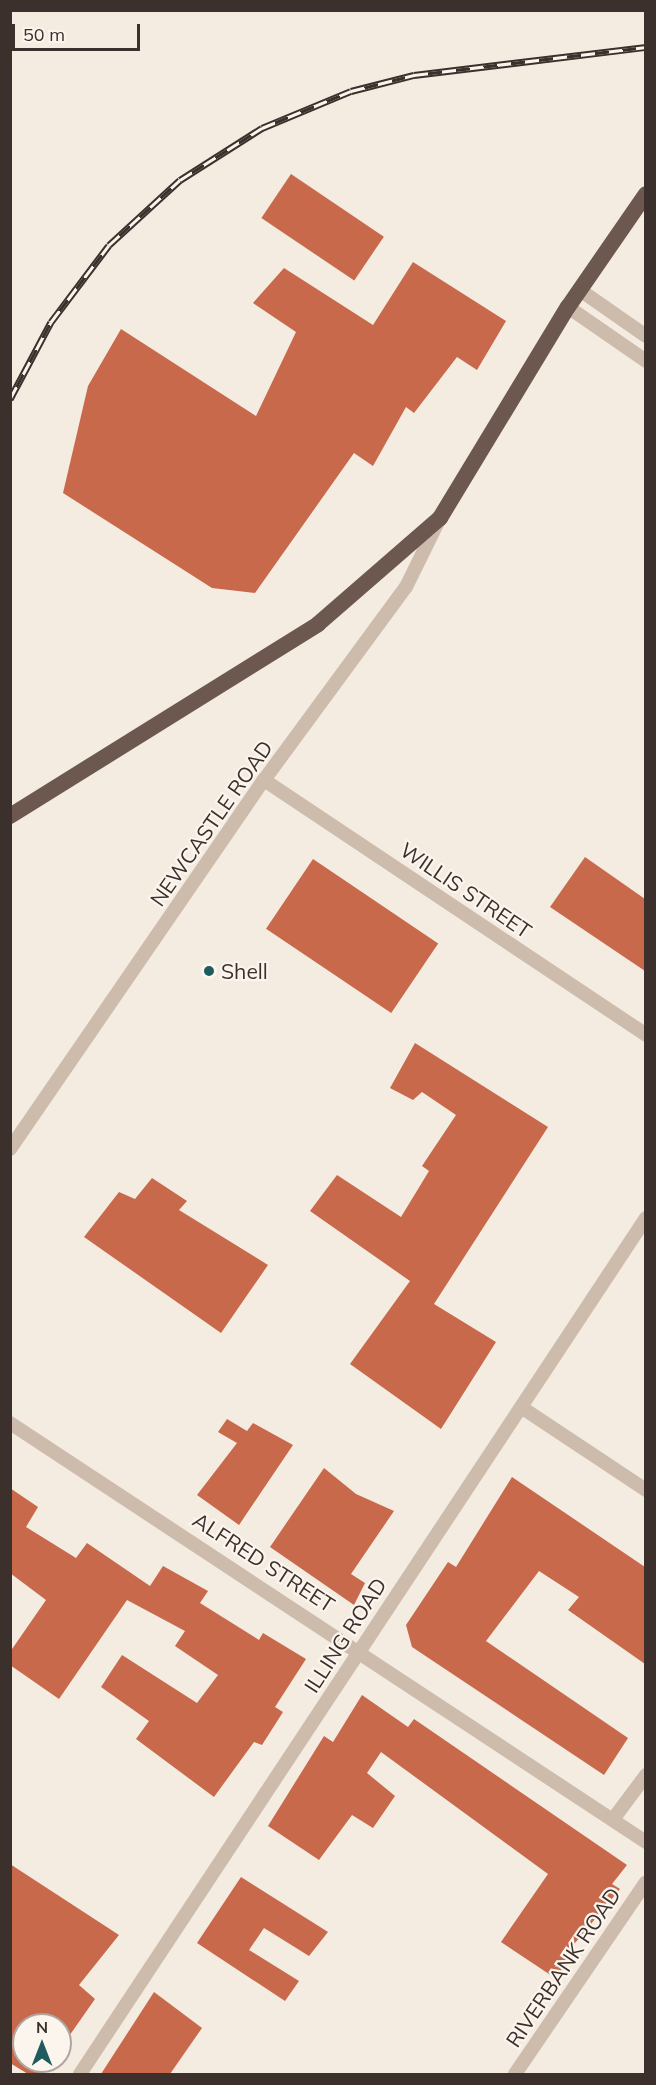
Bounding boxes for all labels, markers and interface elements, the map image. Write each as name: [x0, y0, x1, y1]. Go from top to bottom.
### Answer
scale bar: [15, 12, 142, 50]
text: 50 m: [23, 23, 65, 46]
street label: NEWCASTLE ROAD: [144, 735, 278, 911]
street label: WILLIS STREET: [396, 837, 536, 943]
place label: Shell: [221, 958, 268, 984]
marker: Shell: [202, 964, 216, 978]
street label: ALFRED STREET: [188, 1507, 340, 1617]
street label: ILLING ROAD: [299, 1573, 391, 1697]
street label: RIVERBANK ROAD: [500, 1882, 626, 2052]
north arrow: [12, 2013, 72, 2073]
text: N: [36, 2017, 48, 2037]

